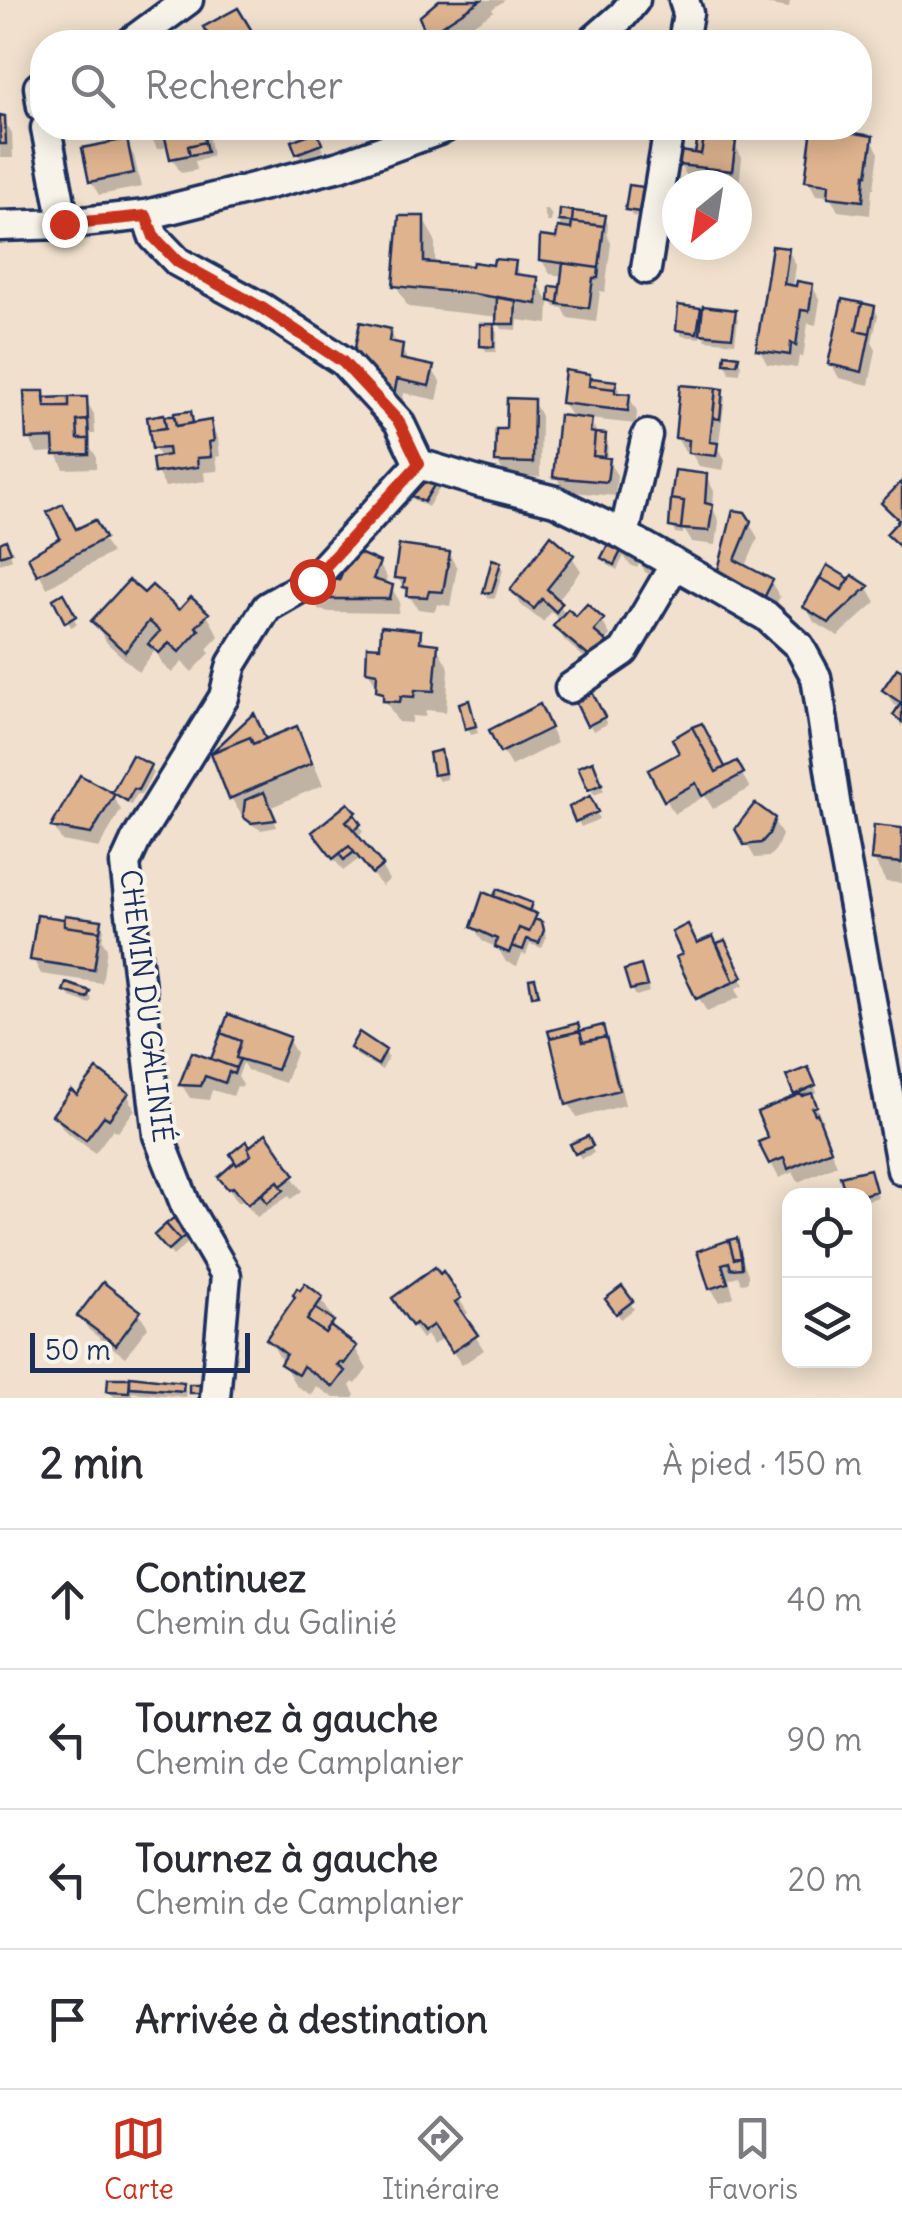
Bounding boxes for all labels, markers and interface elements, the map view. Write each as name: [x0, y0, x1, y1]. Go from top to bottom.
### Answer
search box: [30, 30, 872, 140]
icon: search: [65, 58, 120, 113]
text: Rechercher: [145, 62, 343, 109]
north arrow: [662, 170, 752, 260]
route end: [42, 202, 88, 248]
route start: [290, 559, 336, 605]
street label: CHEMIN DU GALINIÉ: [112, 867, 183, 1145]
map controls: [782, 1188, 872, 1368]
button: locate: [782, 1188, 872, 1278]
button: layers: [782, 1278, 872, 1368]
scale bar: [30, 1328, 250, 1372]
text: 50 m: [45, 1332, 111, 1368]
text: 2 min: [40, 1437, 144, 1489]
text: À pied · 150 m: [662, 1443, 862, 1484]
text: Continuez: [135, 1555, 306, 1602]
icon: ahead: [40, 1572, 95, 1627]
text: 40 m: [787, 1579, 862, 1620]
text: Chemin du Galinié: [135, 1602, 397, 1643]
text: Tournez à gauche: [135, 1695, 438, 1742]
icon: left: [40, 1712, 95, 1767]
text: 90 m: [787, 1719, 862, 1760]
text: Chemin de Camplanier: [135, 1742, 463, 1783]
text: Tournez à gauche: [135, 1835, 438, 1882]
icon: left: [40, 1852, 95, 1907]
text: 20 m: [788, 1859, 862, 1900]
text: Chemin de Camplanier: [135, 1882, 463, 1923]
icon: arrive: [40, 1992, 95, 2047]
text: Arrivée à destination: [135, 1996, 488, 2043]
tab: Carte: [104, 2111, 174, 2207]
tab: Itinéraire: [382, 2111, 500, 2207]
tab: Favoris: [708, 2111, 798, 2207]

